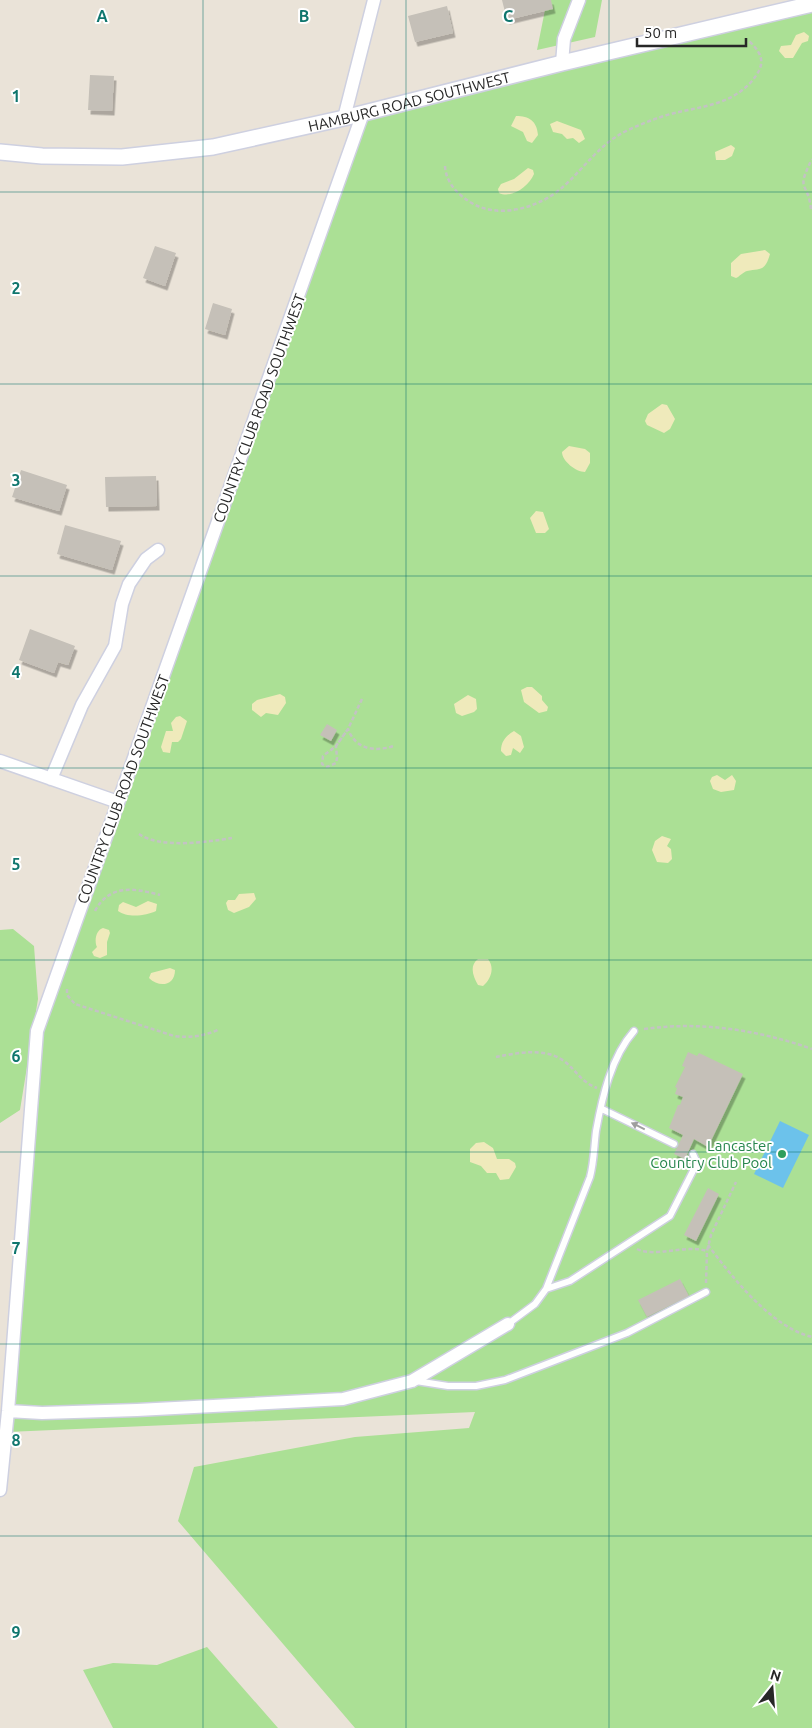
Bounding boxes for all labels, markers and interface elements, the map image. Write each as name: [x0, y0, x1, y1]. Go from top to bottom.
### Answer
text: A: [96, 7, 108, 25]
text: B: [299, 7, 309, 25]
text: C: [503, 7, 513, 25]
scale bar: [637, 15, 746, 47]
text: 50 m: [644, 24, 677, 41]
street label: HAMBURG ROAD SOUTHWEST: [306, 68, 512, 134]
text: 1: [11, 87, 21, 105]
text: 2: [11, 279, 21, 297]
street label: COUNTRY CLUB ROAD SOUTHWEST: [209, 290, 309, 525]
text: 3: [11, 471, 21, 489]
text: 4: [11, 663, 21, 681]
street label: COUNTRY CLUB ROAD SOUTHWEST: [73, 671, 173, 906]
text: 5: [11, 855, 21, 873]
text: 6: [11, 1047, 21, 1065]
one-way arrow: [631, 1122, 645, 1130]
place label: Lancaster Country Club Pool: [650, 1137, 772, 1171]
marker: Lancaster Country Club Pool: [776, 1148, 788, 1160]
text: 7: [11, 1239, 21, 1257]
text: 8: [11, 1431, 21, 1449]
text: 9: [11, 1623, 21, 1641]
north arrow: [747, 1663, 797, 1713]
text: N: [768, 1666, 783, 1685]

